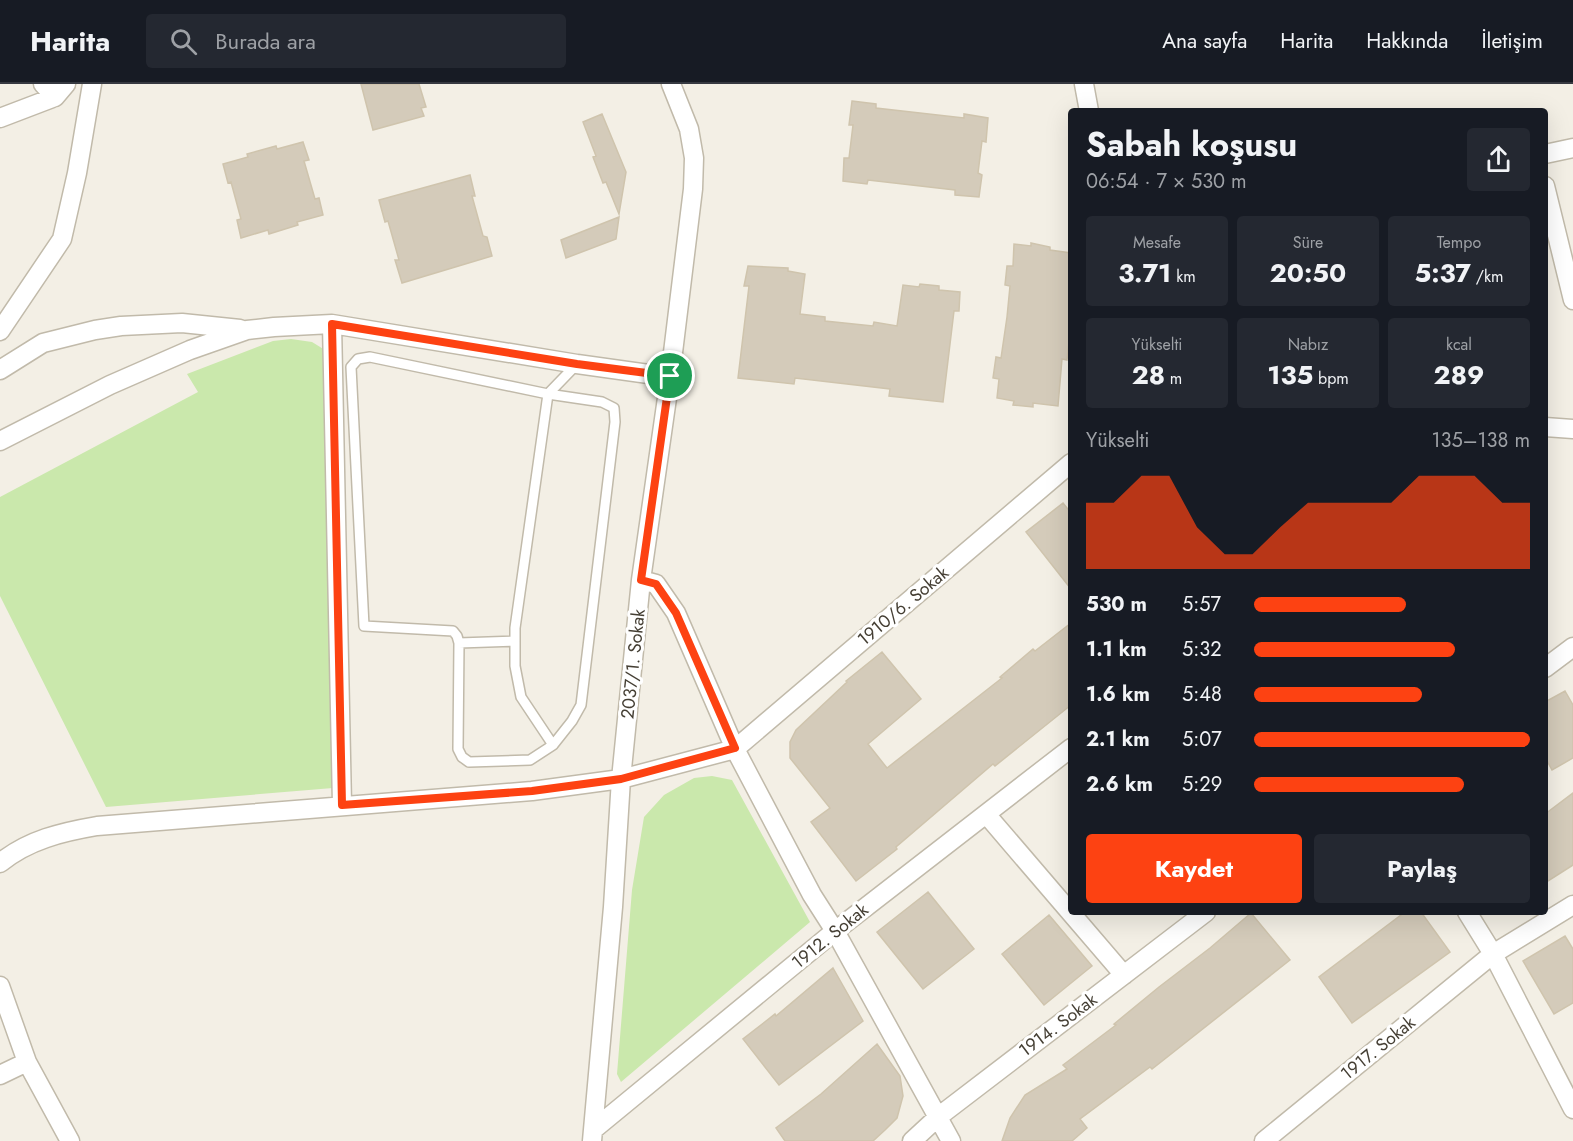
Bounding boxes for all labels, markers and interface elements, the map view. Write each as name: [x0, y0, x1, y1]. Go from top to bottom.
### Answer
search box: [146, 14, 566, 68]
text: Harita: [30, 21, 110, 62]
icon: search: [167, 25, 200, 58]
text: Burada ara: [215, 25, 316, 57]
text: Ana sayfa: [1162, 26, 1247, 56]
text: Harita: [1280, 26, 1333, 56]
text: Hakkında: [1366, 26, 1448, 56]
text: İletişim: [1481, 26, 1543, 56]
text: Sabah koşusu: [1086, 121, 1297, 168]
button: share: [1467, 128, 1530, 191]
text: 06:54 · 7 × 530 m: [1086, 167, 1247, 196]
text: Mesafe: [1133, 231, 1181, 254]
text: Süre: [1293, 231, 1323, 254]
text: Tempo: [1437, 231, 1481, 254]
text: 3.71: [1118, 254, 1171, 292]
text: 20:50: [1270, 254, 1346, 292]
text: 5:37: [1414, 254, 1471, 292]
text: km: [1171, 265, 1196, 288]
text: /km: [1471, 265, 1504, 288]
text: Yükselti: [1132, 333, 1182, 356]
text: Nabız: [1288, 333, 1328, 356]
text: kcal: [1446, 333, 1472, 356]
pin: [644, 350, 695, 401]
text: 28: [1132, 356, 1165, 394]
text: 135: [1267, 356, 1313, 394]
text: 289: [1434, 356, 1484, 394]
icon: arrive: [653, 359, 686, 392]
text: m: [1165, 367, 1182, 390]
text: bpm: [1313, 367, 1349, 390]
text: Yükselti: [1086, 426, 1149, 455]
text: 135–138 m: [1432, 426, 1530, 455]
street label: 1910/6. Sokak: [852, 560, 954, 652]
text: 530 m: [1086, 590, 1147, 619]
text: 5:57: [1182, 590, 1221, 619]
street label: 2037/1. Sokak: [614, 608, 652, 720]
text: 1.1 km: [1086, 635, 1147, 664]
text: 5:32: [1182, 635, 1222, 664]
text: 1.6 km: [1086, 680, 1150, 709]
text: 5:48: [1182, 680, 1222, 709]
text: 2.1 km: [1086, 725, 1150, 754]
text: 5:07: [1182, 725, 1222, 754]
text: 2.6 km: [1086, 770, 1153, 799]
text: 5:29: [1182, 770, 1222, 799]
button: Kaydet: [1086, 834, 1302, 903]
button: Paylaş: [1314, 834, 1530, 903]
street label: 1912. Sokak: [786, 897, 874, 975]
street label: 1914. Sokak: [1013, 987, 1103, 1063]
street label: 1917. Sokak: [1335, 1010, 1421, 1086]

